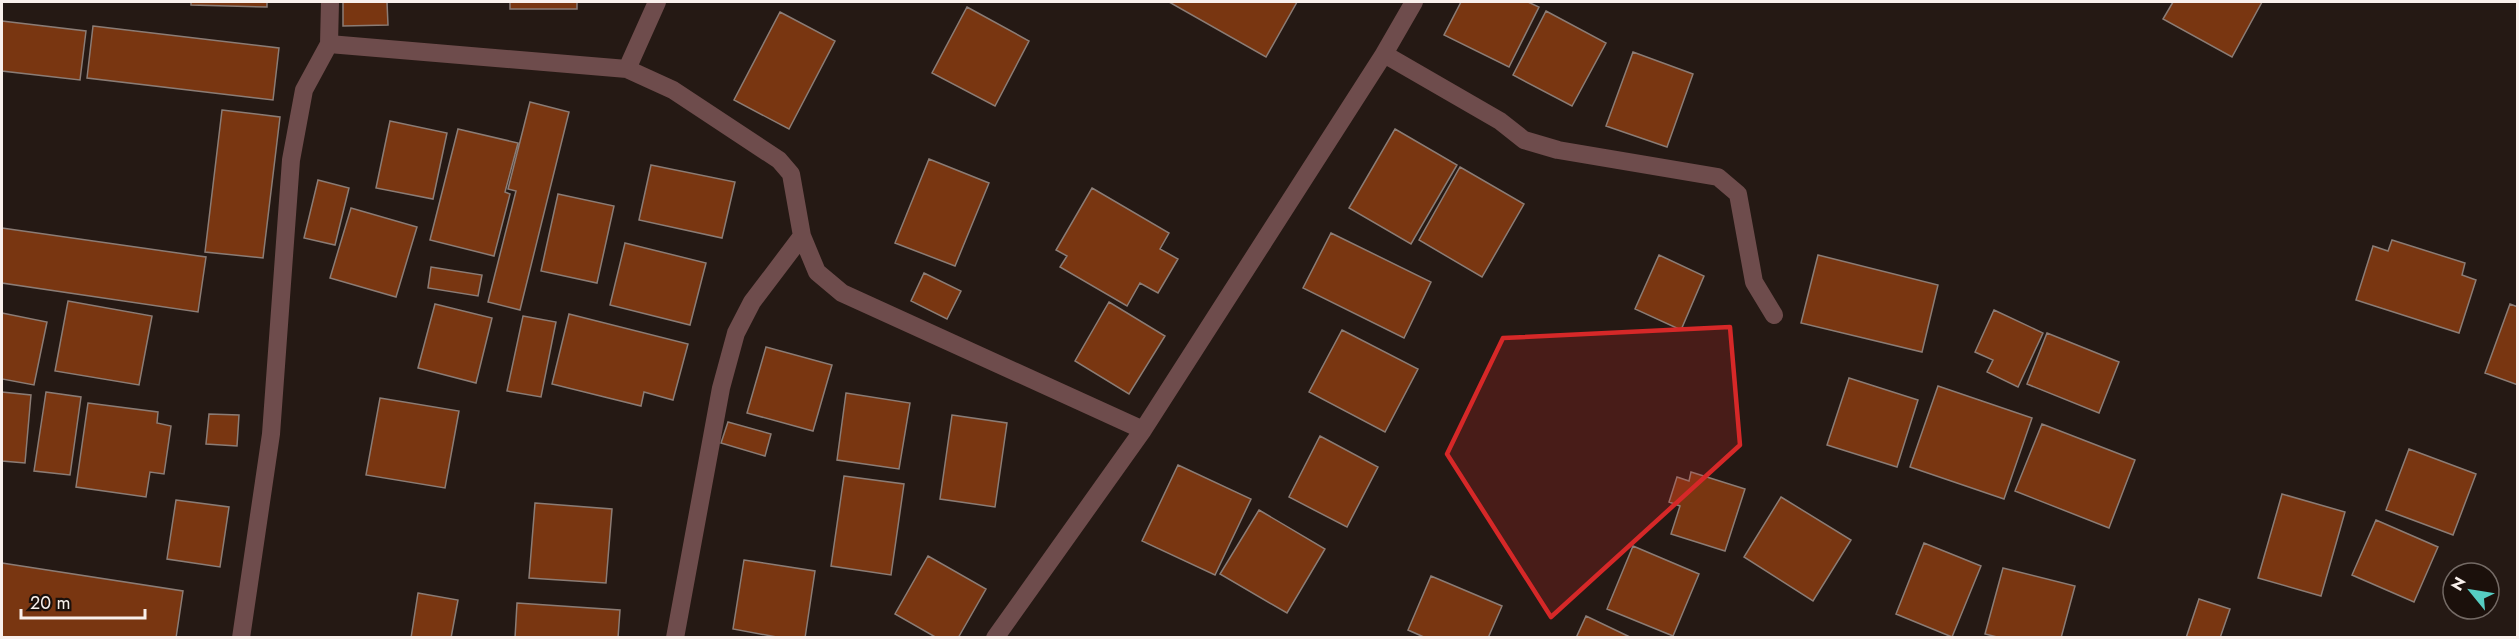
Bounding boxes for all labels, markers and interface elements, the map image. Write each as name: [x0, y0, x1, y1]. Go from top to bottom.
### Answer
north arrow: [2441, 561, 2501, 621]
text: N: [2445, 572, 2472, 595]
scale bar: [21, 582, 146, 620]
text: 20 m: [30, 590, 70, 616]

